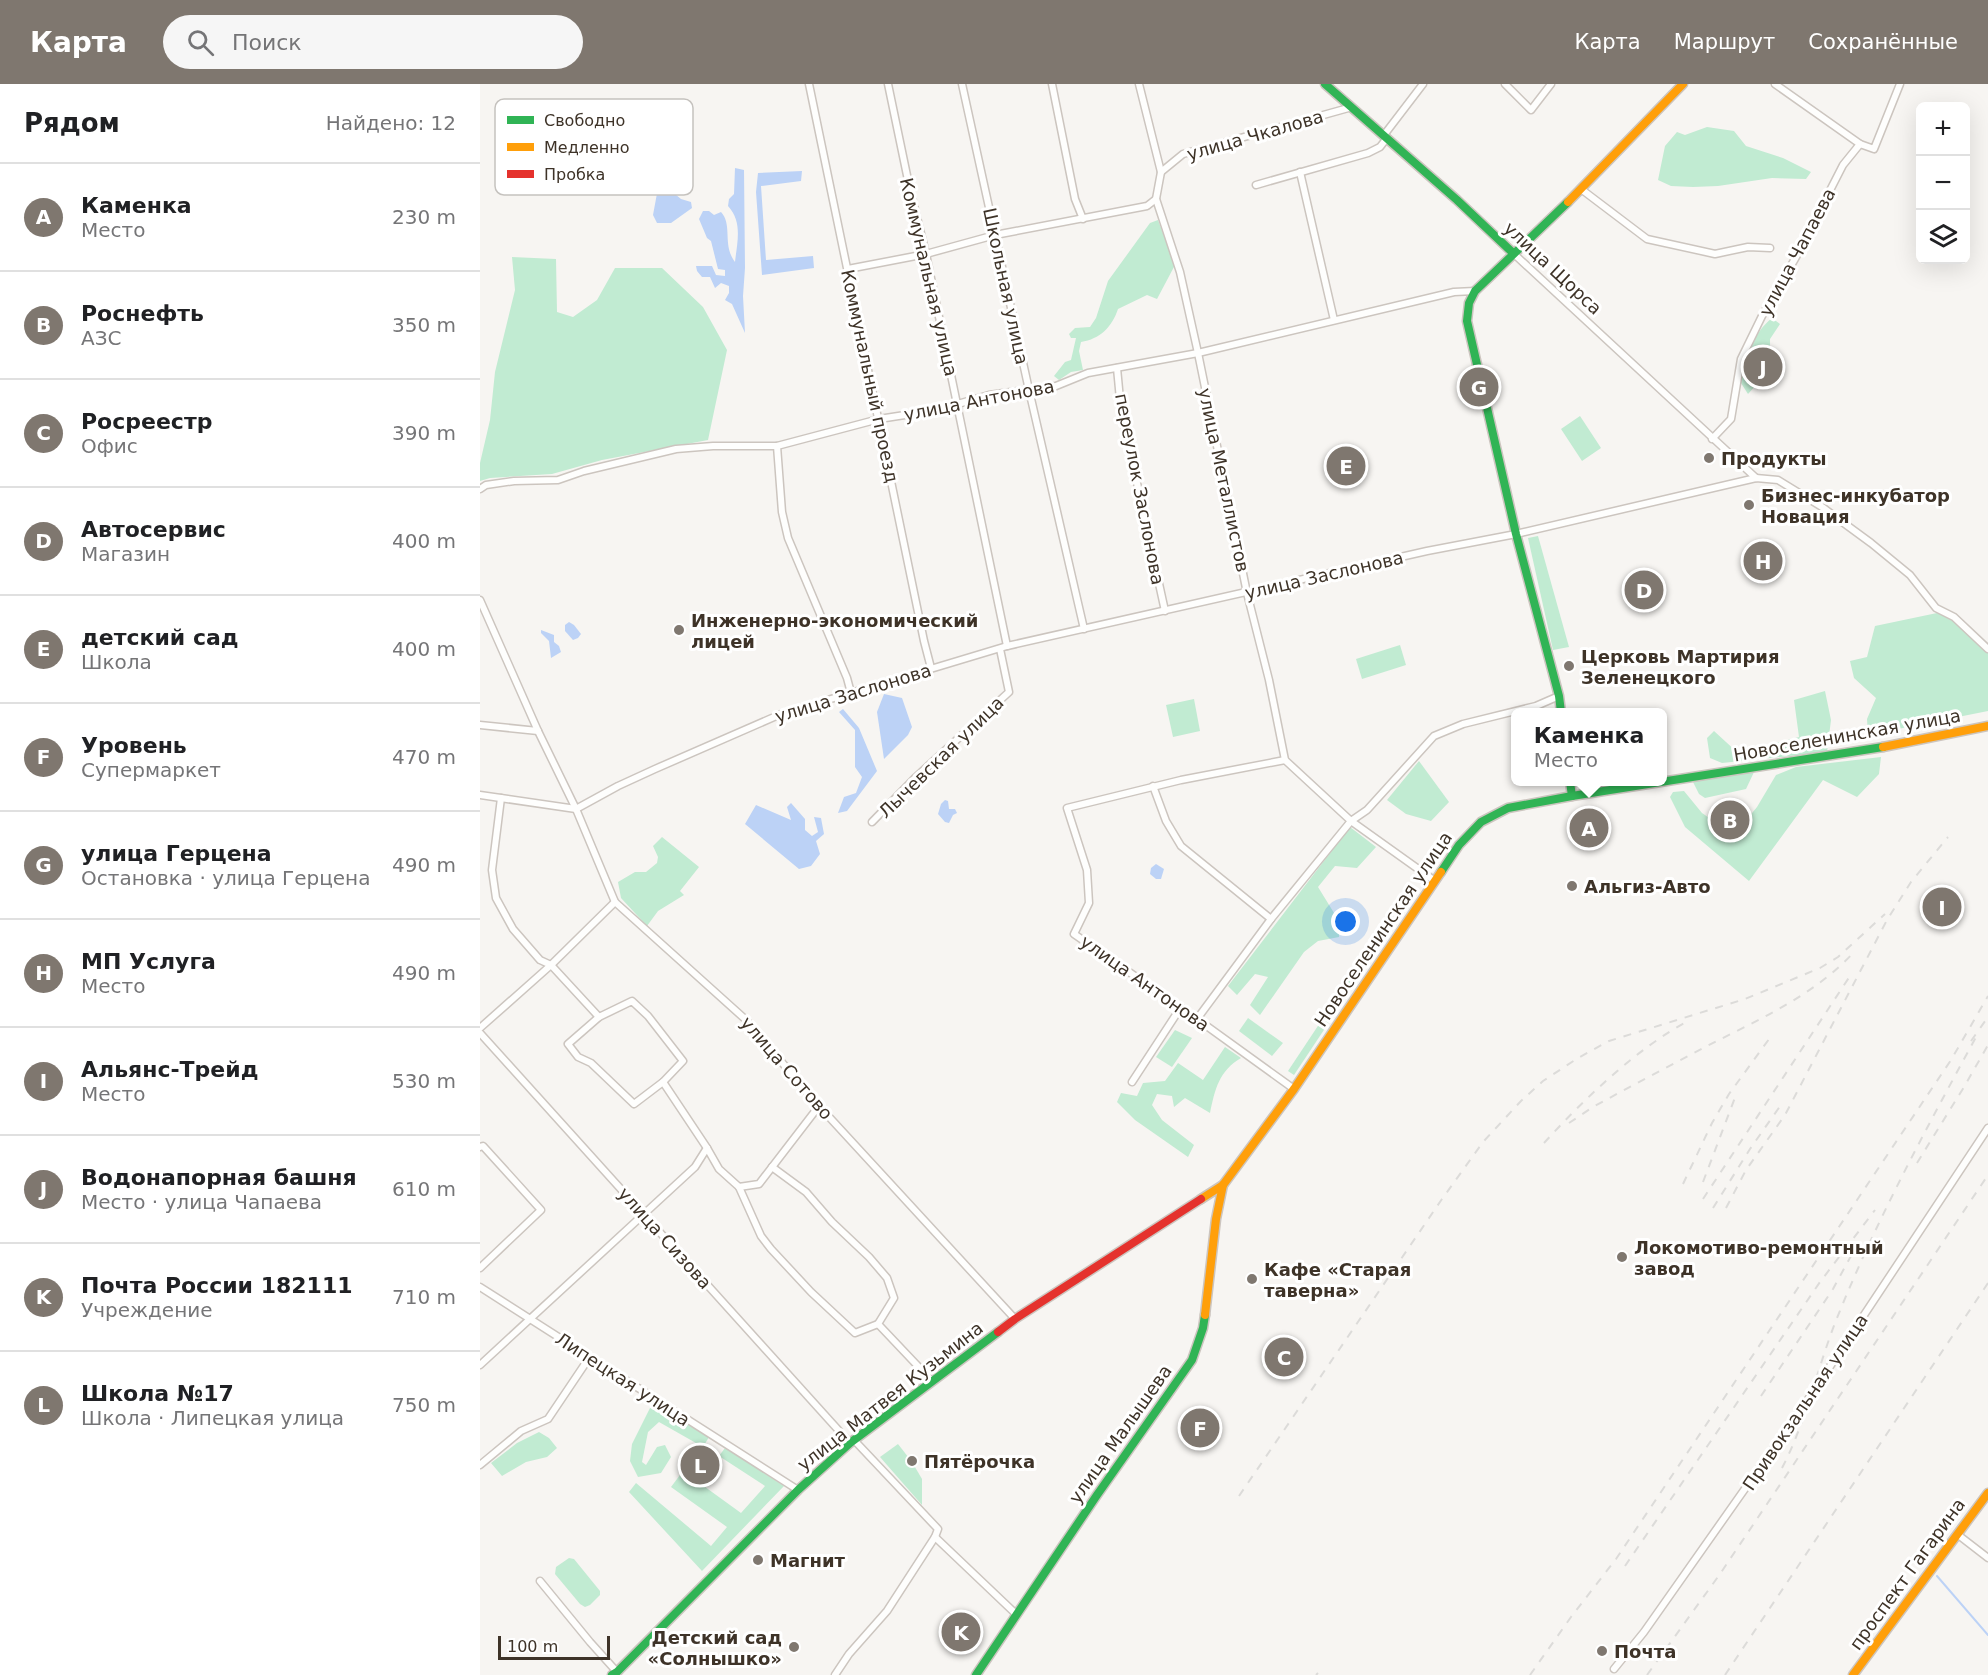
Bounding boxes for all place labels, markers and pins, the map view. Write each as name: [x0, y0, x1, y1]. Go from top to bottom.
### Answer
pin: J: [1744, 344, 1782, 390]
pin: G: [1460, 364, 1498, 410]
pin: E: [1326, 444, 1366, 488]
place label: Продукты: [1721, 448, 1827, 469]
marker: Продукты: [1702, 451, 1716, 465]
place label: Бизнес-инкубатор Новация: [1761, 485, 1950, 527]
marker: Бизнес-инкубатор Новация: [1742, 498, 1756, 512]
pin: H: [1744, 538, 1782, 584]
pin: D: [1624, 568, 1664, 612]
place label: Инженерно-экономический лицей: [691, 610, 978, 652]
marker: Инженерно-экономический лицей: [672, 623, 686, 637]
place label: Церковь Мартирия Зеленецкого: [1581, 646, 1779, 688]
marker: Церковь Мартирия Зеленецкого: [1562, 659, 1576, 673]
pin: B: [1710, 798, 1750, 842]
pin: A: [1570, 806, 1608, 850]
place label: Альгиз-Авто: [1584, 876, 1711, 897]
marker: Альгиз-Авто: [1565, 879, 1579, 893]
pin: I: [1922, 884, 1962, 930]
place label: Локомотиво-ремонтный завод: [1634, 1237, 1884, 1279]
marker: Локомотиво-ремонтный завод: [1615, 1250, 1629, 1264]
place label: Кафе «Старая таверна»: [1264, 1259, 1411, 1301]
marker: Кафе «Старая таверна»: [1245, 1272, 1259, 1286]
pin: C: [1264, 1334, 1304, 1380]
pin: F: [1180, 1406, 1220, 1450]
pin: L: [680, 1442, 720, 1488]
place label: Пятёрочка: [924, 1451, 1035, 1472]
marker: Пятёрочка: [905, 1454, 919, 1468]
place label: Магнит: [770, 1550, 846, 1571]
marker: Магнит: [751, 1553, 765, 1567]
pin: K: [942, 1610, 980, 1654]
place label: Детский сад «Солнышко»: [648, 1627, 782, 1669]
marker: Детский сад «Солнышко»: [787, 1640, 801, 1654]
place label: Почта: [1614, 1641, 1676, 1662]
marker: Почта: [1595, 1644, 1609, 1658]

